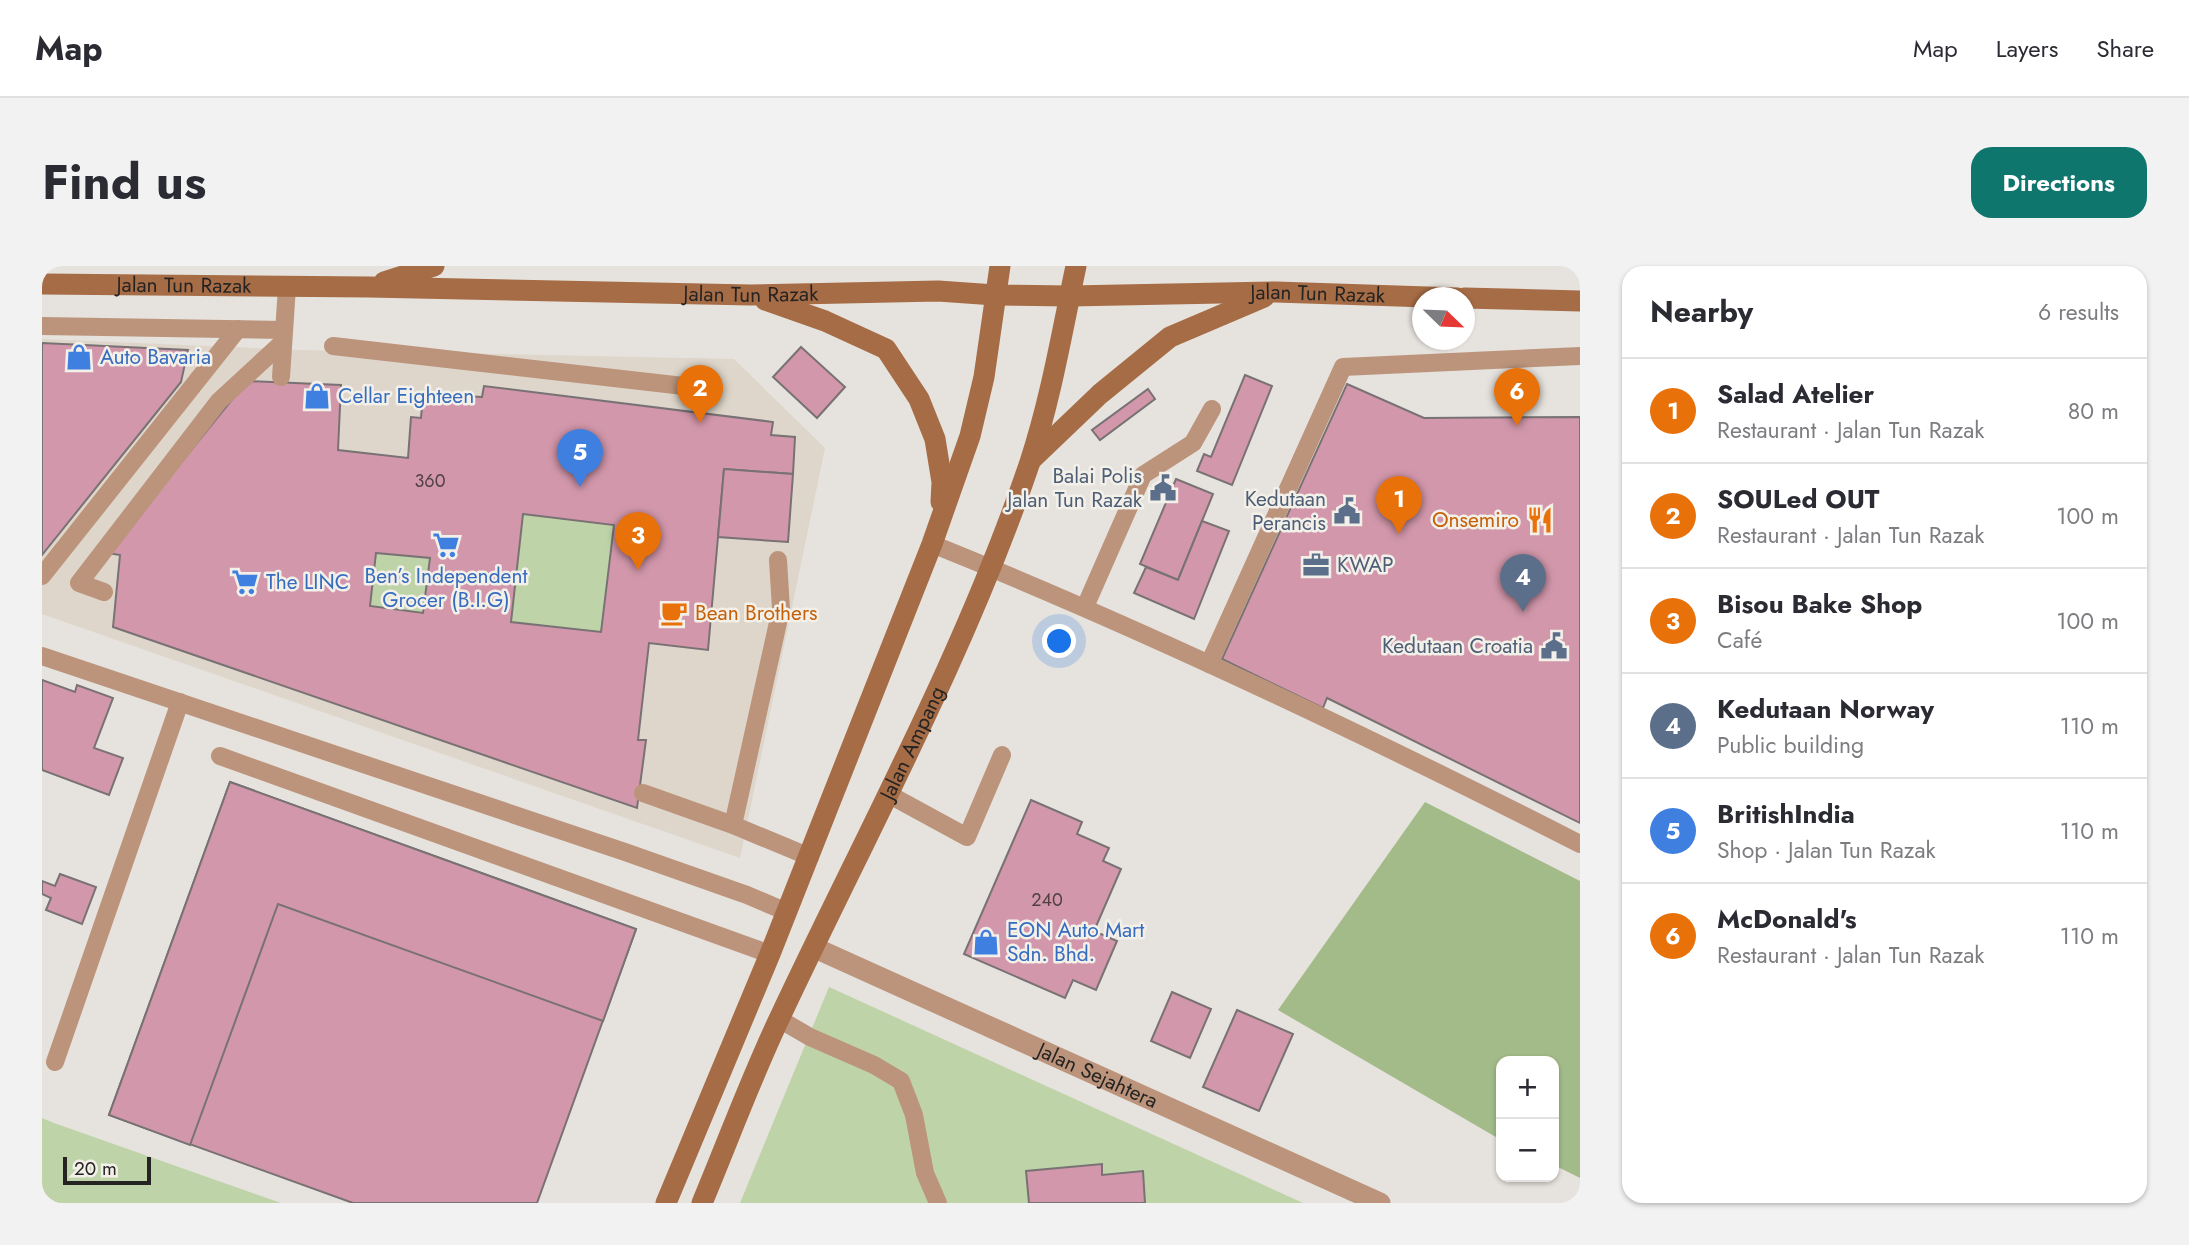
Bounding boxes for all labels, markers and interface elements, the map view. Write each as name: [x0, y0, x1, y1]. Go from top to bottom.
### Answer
text: Map: [35, 25, 103, 72]
text: Map: [1913, 31, 1958, 66]
text: Layers: [1996, 31, 2058, 66]
text: Share: [2096, 31, 2154, 66]
text: Find us: [42, 147, 206, 217]
button: Directions: [1971, 147, 2147, 218]
street label: Jalan Tun Razak: [113, 270, 252, 301]
street label: Jalan Tun Razak: [1247, 277, 1386, 311]
street label: Jalan Tun Razak: [680, 279, 819, 310]
north arrow: [1412, 287, 1475, 350]
text: Nearby: [1650, 290, 1753, 333]
text: 6 results: [2038, 295, 2119, 329]
shop icon: Auto Bavaria: [64, 342, 94, 372]
place label: Auto Bavaria: [100, 342, 211, 372]
pin: 2: [677, 365, 723, 423]
pin: 6: [1494, 368, 1540, 426]
text: Salad Atelier: [1717, 375, 1874, 413]
shop icon: Cellar Eighteen: [302, 381, 332, 411]
place label: Cellar Eighteen: [338, 381, 474, 411]
text: 1: [1667, 394, 1679, 428]
text: 80 m: [2068, 394, 2119, 428]
text: Restaurant · Jalan Tun Razak: [1717, 413, 1984, 447]
pin: 5: [557, 429, 603, 487]
place label: Balai Polis Jalan Tun Razak: [1004, 461, 1143, 515]
house number: 360: [415, 468, 446, 494]
public building icon: Balai Polis Jalan Tun Razak: [1148, 473, 1178, 503]
pin: 1: [1376, 476, 1422, 534]
text: SOULed OUT: [1717, 480, 1879, 518]
place label: Kedutaan Perancis: [1245, 484, 1326, 538]
public building icon: Kedutaan Perancis: [1332, 496, 1362, 526]
text: 2: [1665, 499, 1681, 533]
text: 100 m: [2056, 499, 2119, 533]
place label: Onsemiro: [1432, 505, 1519, 535]
restaurant icon: Onsemiro: [1525, 505, 1555, 535]
pin: 3: [615, 512, 661, 570]
text: Restaurant · Jalan Tun Razak: [1717, 518, 1984, 552]
supermarket icon: Ben’s Independent Grocer (B.I.G): [431, 530, 461, 560]
office icon: KWAP: [1301, 550, 1331, 580]
place label: KWAP: [1337, 550, 1394, 580]
pin: 4: [1500, 554, 1546, 612]
place label: Ben’s Independent Grocer (B.I.G): [365, 561, 527, 615]
supermarket icon: The LINC: [230, 567, 260, 597]
place label: The LINC: [266, 567, 349, 597]
text: Bisou Bake Shop: [1717, 585, 1922, 623]
cafe icon: Bean Brothers: [659, 598, 689, 628]
place label: Bean Brothers: [695, 598, 818, 628]
text: 3: [1666, 604, 1680, 638]
text: 100 m: [2056, 604, 2119, 638]
text: Café: [1717, 623, 1762, 657]
your location: [1042, 624, 1076, 658]
place label: Kedutaan Croatia: [1382, 631, 1533, 661]
public building icon: Kedutaan Croatia: [1539, 631, 1569, 661]
street label: Jalan Ampang: [871, 681, 952, 808]
text: Kedutaan Norway: [1717, 690, 1934, 728]
text: 4: [1665, 709, 1681, 743]
text: 110 m: [2060, 709, 2119, 743]
text: Public building: [1717, 728, 1864, 762]
text: BritishIndia: [1717, 795, 1855, 833]
text: 5: [1666, 814, 1680, 848]
text: 110 m: [2060, 814, 2119, 848]
text: Shop · Jalan Tun Razak: [1717, 833, 1936, 867]
house number: 240: [1031, 887, 1063, 913]
text: McDonald's: [1717, 900, 1857, 938]
place label: EON Auto Mart Sdn. Bhd.: [1007, 915, 1144, 969]
text: 6: [1665, 919, 1681, 953]
text: 110 m: [2060, 919, 2119, 953]
shop icon: EON Auto Mart Sdn. Bhd.: [971, 927, 1001, 957]
text: Restaurant · Jalan Tun Razak: [1717, 938, 1984, 972]
street label: Jalan Sejahtera: [1030, 1034, 1163, 1116]
map controls: [1496, 1056, 1559, 1182]
button: +: [1496, 1056, 1559, 1119]
button: −: [1496, 1119, 1559, 1182]
scale bar: [63, 1154, 150, 1186]
text: 20 m: [74, 1155, 117, 1182]

